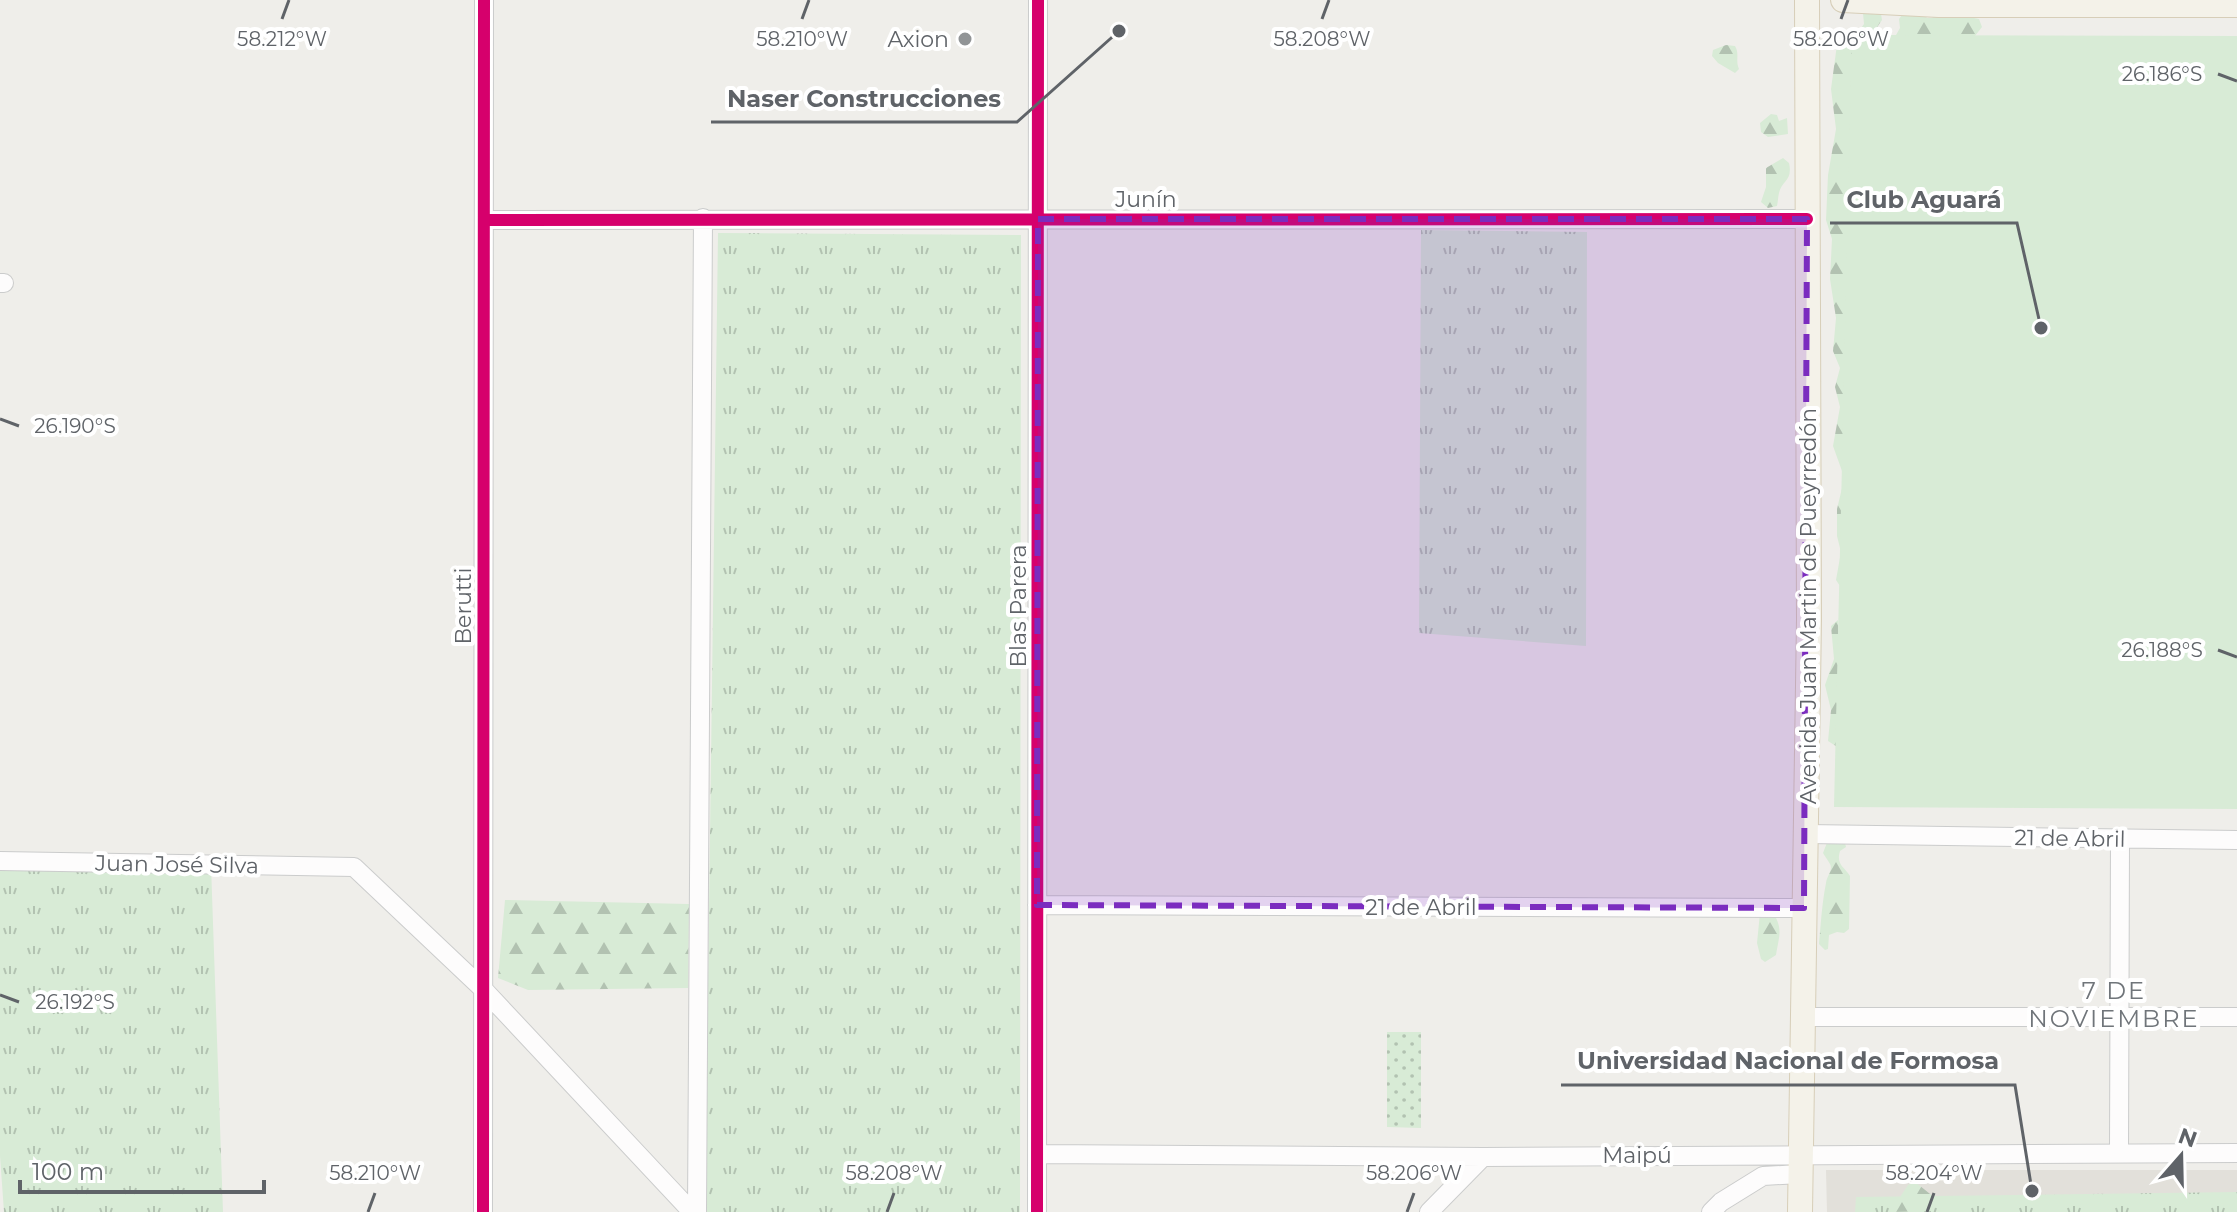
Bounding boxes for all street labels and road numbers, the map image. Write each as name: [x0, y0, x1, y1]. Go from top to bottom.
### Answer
street label: Junín: [1114, 186, 1177, 213]
street label: Avenida Juan Martin de Pueyrredón: [1795, 408, 1822, 804]
street label: Blas Parera: [1005, 544, 1032, 668]
street label: Berutti: [450, 568, 477, 644]
street label: 21 de Abril: [2014, 824, 2126, 853]
street label: Juan José Silva: [94, 850, 259, 879]
street label: 21 de Abril: [1365, 894, 1477, 921]
street label: Maipú: [1602, 1142, 1672, 1169]

